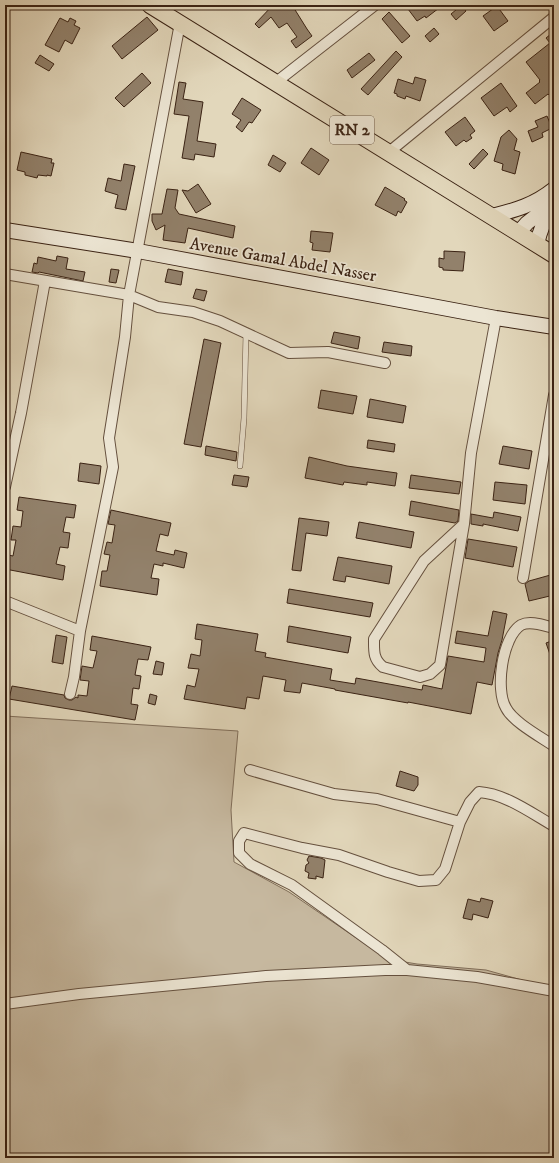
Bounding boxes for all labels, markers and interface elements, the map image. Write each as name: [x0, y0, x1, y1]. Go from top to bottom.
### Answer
road number: RN 2: [330, 116, 374, 144]
street label: Avenue Gamal Abdel Nasser: [188, 233, 379, 287]

